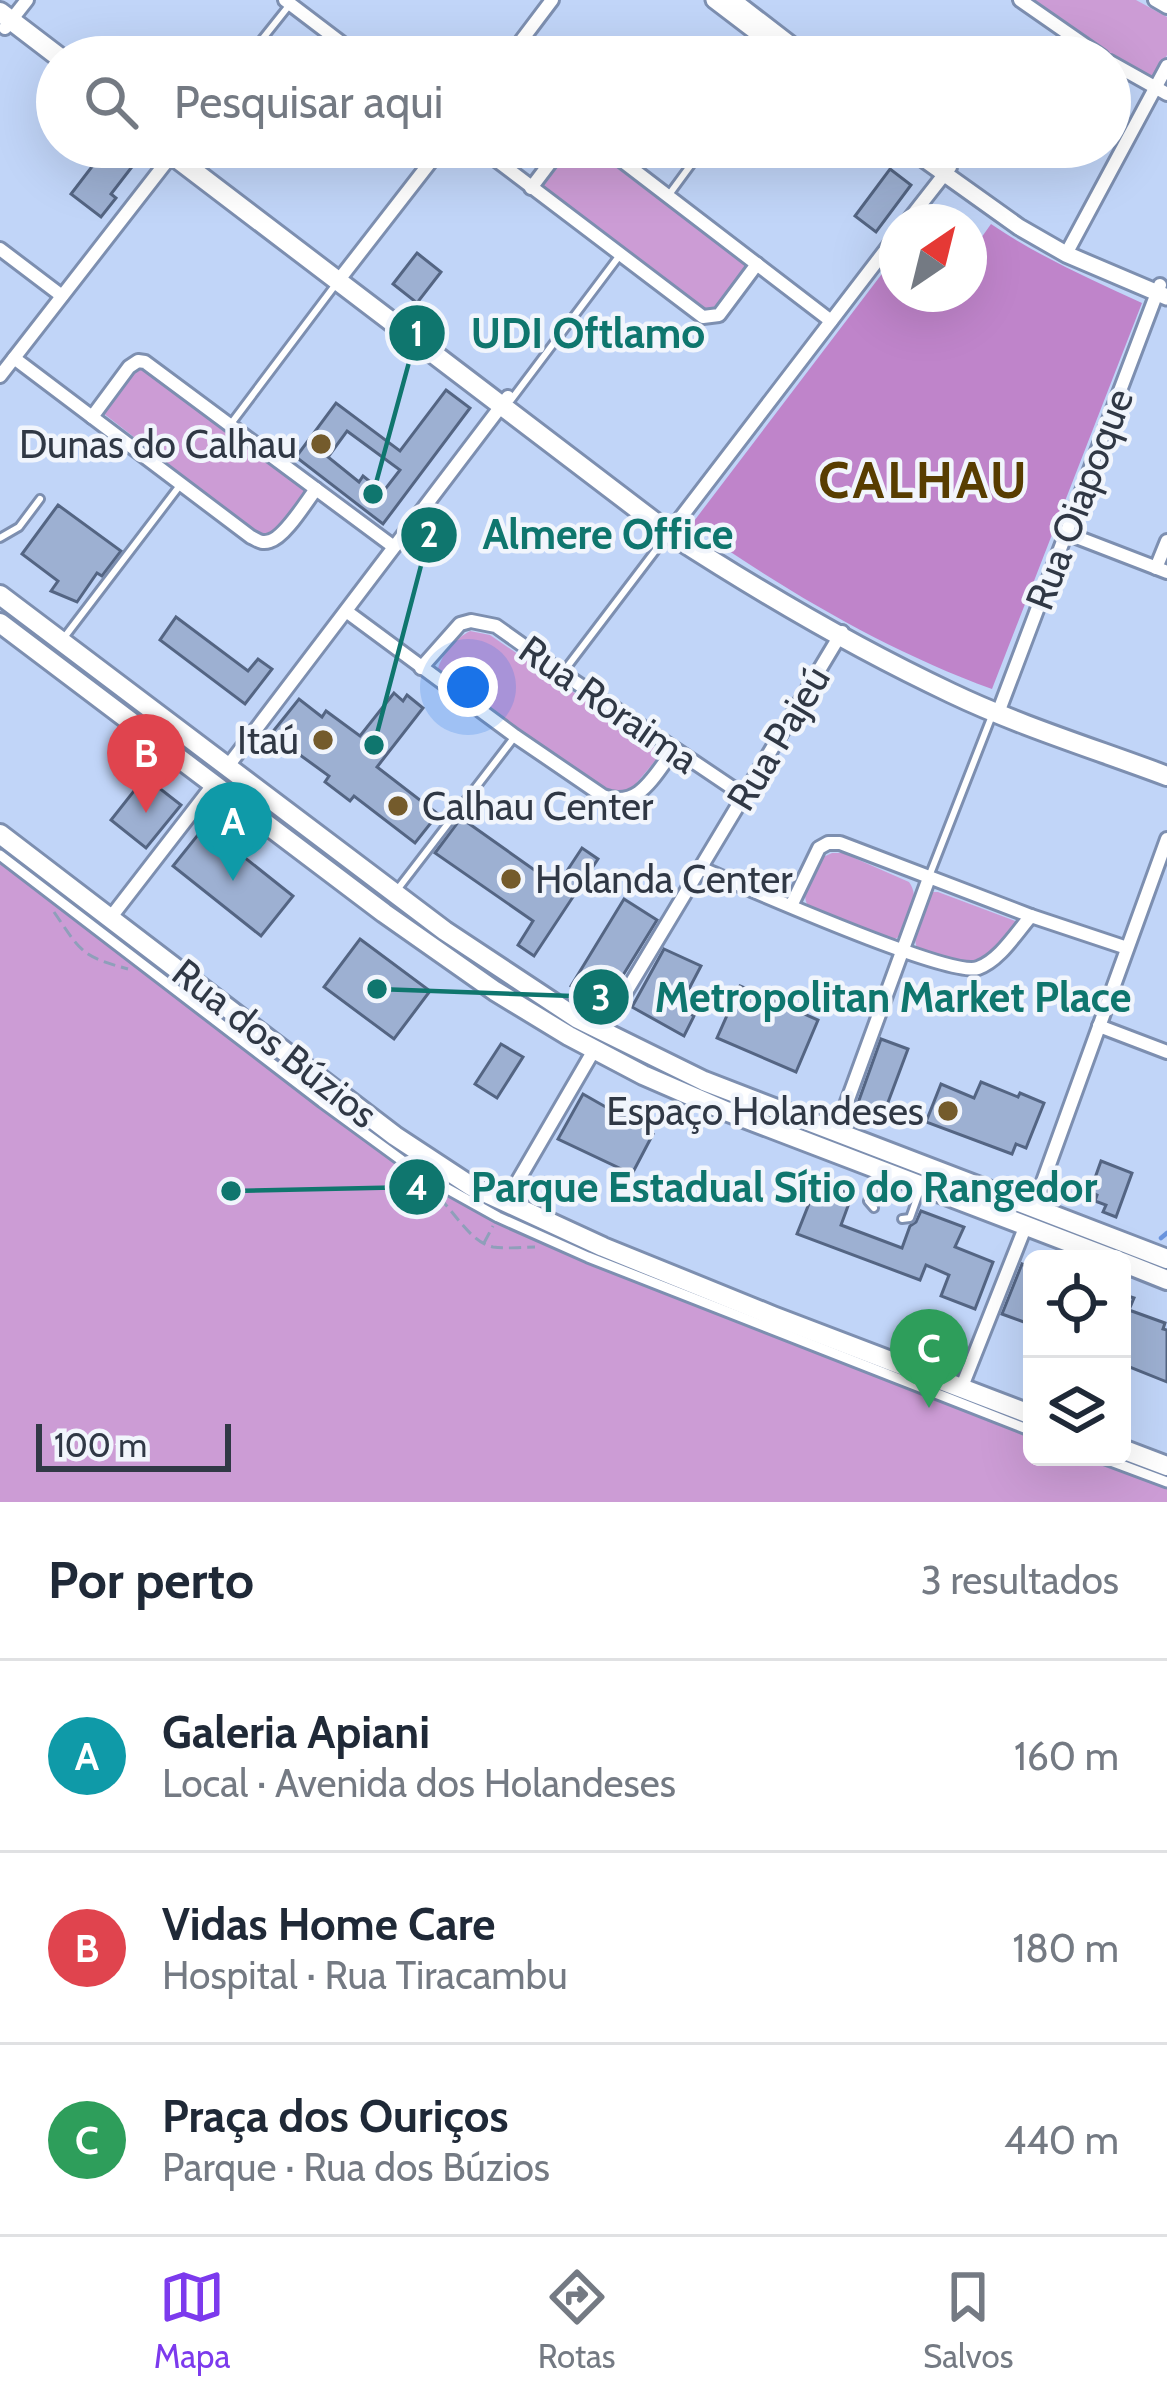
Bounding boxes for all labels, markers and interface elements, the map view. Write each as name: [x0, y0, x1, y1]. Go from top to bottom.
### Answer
search box: [36, 36, 1131, 168]
icon: search: [78, 69, 144, 135]
text: Pesquisar aqui: [174, 75, 443, 129]
north arrow: [879, 204, 987, 312]
callout: UDI Oftlamo: [387, 294, 729, 372]
text: UDI Oftlamo: [471, 307, 705, 359]
text: 1: [410, 311, 424, 355]
street label: Rua Oiapoque: [1015, 382, 1143, 616]
place label: Dunas do Calhau: [19, 420, 297, 468]
marker: Dunas do Calhau: [308, 431, 334, 457]
district label: CALHAU: [818, 449, 1030, 511]
callout: Almere Office: [399, 496, 758, 574]
text: Almere Office: [482, 508, 734, 560]
text: 2: [419, 512, 439, 556]
street label: Rua Roraima: [510, 625, 708, 783]
your location: [438, 657, 498, 717]
street label: Rua Pajeú: [716, 657, 840, 819]
pin: B: [107, 714, 185, 813]
place label: Itaú: [237, 716, 299, 764]
marker: Itaú: [310, 727, 336, 753]
pin: A: [194, 782, 272, 881]
place label: Calhau Center: [422, 782, 654, 830]
marker: Calhau Center: [385, 793, 411, 819]
place label: Holanda Center: [535, 855, 793, 903]
marker: Holanda Center: [498, 866, 524, 892]
street label: Rua dos Búzios: [163, 948, 387, 1138]
callout: Metropolitan Market Place: [571, 958, 1156, 1036]
text: Metropolitan Market Place: [655, 971, 1131, 1023]
text: 3: [591, 975, 611, 1019]
place label: Espaço Holandeses: [606, 1087, 924, 1135]
marker: Espaço Holandeses: [935, 1098, 961, 1124]
callout: Parque Estadual Sítio do Rangedor: [387, 1148, 1122, 1226]
text: Parque Estadual Sítio do Rangedor: [471, 1161, 1097, 1213]
text: 4: [406, 1165, 428, 1209]
map controls: [1023, 1250, 1131, 1466]
button: locate: [1023, 1250, 1131, 1358]
pin: C: [890, 1309, 968, 1408]
button: layers: [1023, 1358, 1131, 1466]
scale bar: [36, 1418, 231, 1471]
text: 100 m: [54, 1425, 147, 1465]
text: Por perto: [48, 1549, 254, 1611]
text: 3 resultados: [921, 1556, 1119, 1604]
text: Galeria Apiani: [162, 1705, 430, 1759]
text: A: [75, 1732, 99, 1780]
text: 160 m: [1014, 1732, 1119, 1780]
text: Local · Avenida dos Holandeses: [162, 1759, 676, 1807]
text: Vidas Home Care: [162, 1897, 495, 1951]
text: B: [75, 1924, 99, 1972]
text: 180 m: [1012, 1924, 1119, 1972]
text: Hospital · Rua Tiracambu: [162, 1951, 568, 1999]
text: Praça dos Ouriços: [162, 2089, 508, 2143]
text: C: [75, 2116, 99, 2164]
text: 440 m: [1004, 2116, 1119, 2164]
text: Parque · Rua dos Búzios: [162, 2143, 550, 2191]
tab: Mapa: [154, 2264, 230, 2376]
tab: Rotas: [538, 2264, 616, 2376]
tab: Salvos: [923, 2264, 1013, 2376]

